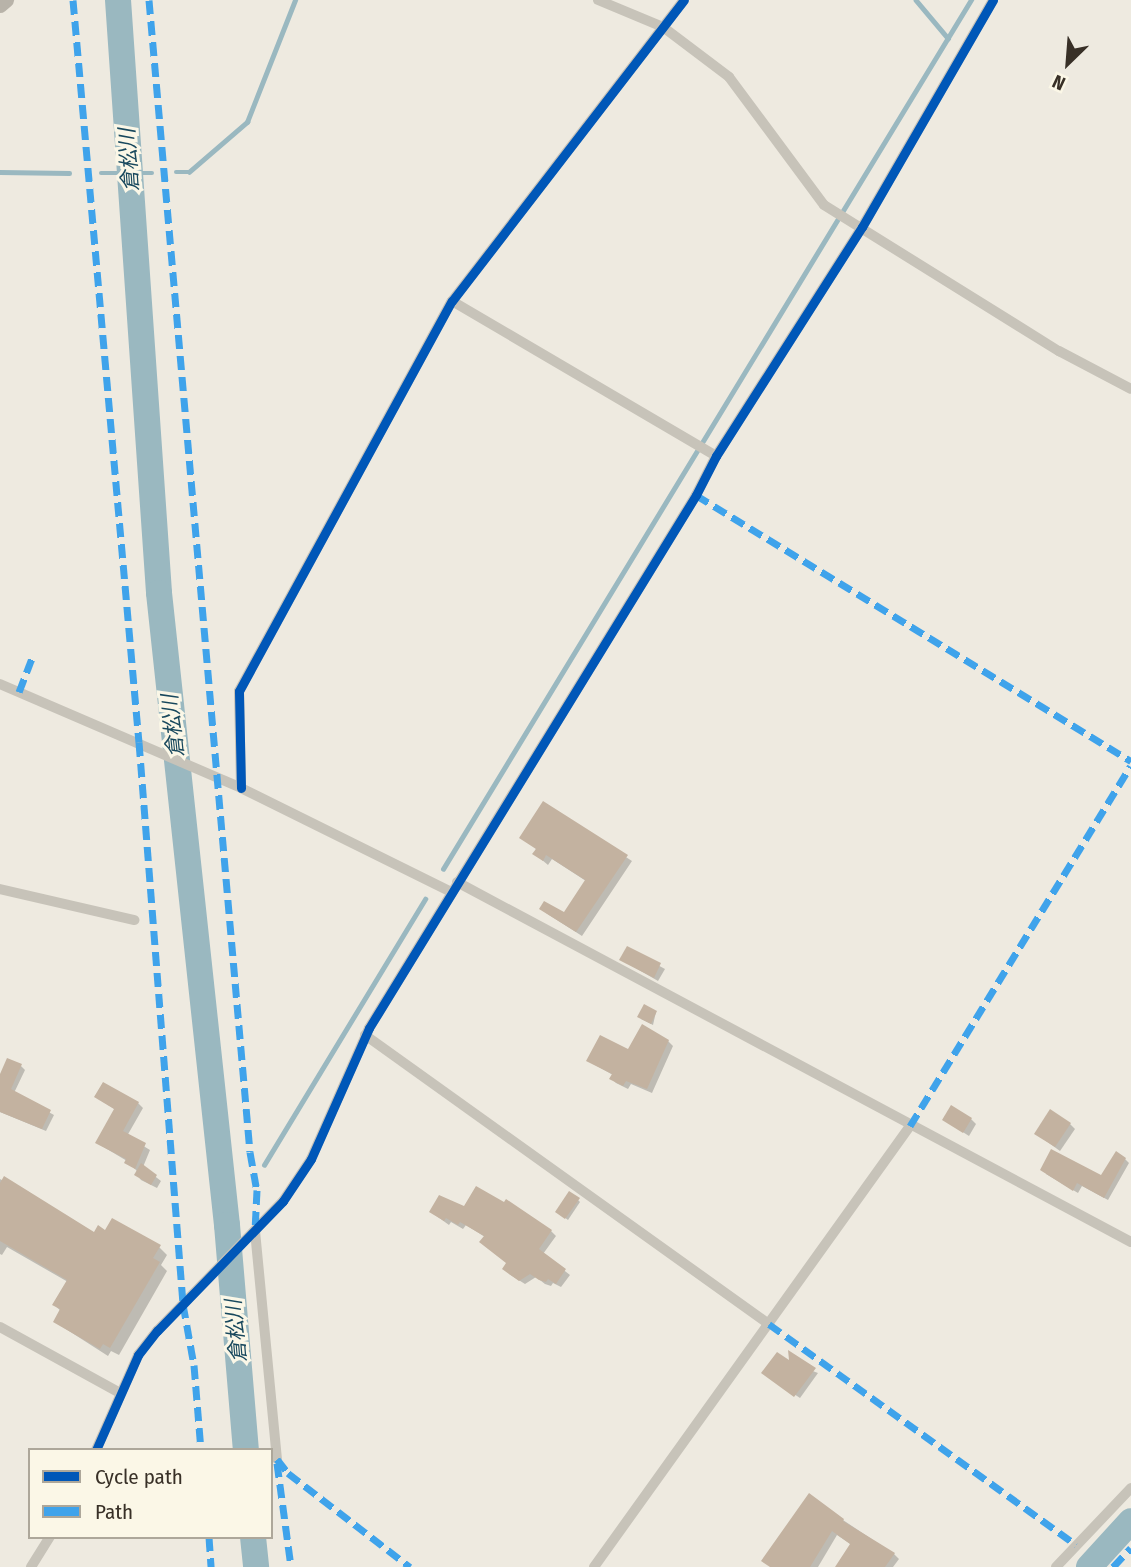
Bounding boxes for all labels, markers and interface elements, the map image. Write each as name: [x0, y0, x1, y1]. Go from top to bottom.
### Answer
north arrow: [1033, 28, 1103, 98]
text: N: [1049, 70, 1069, 95]
water label: 倉松川: [114, 128, 144, 192]
water label: 倉松川: [157, 693, 189, 759]
water label: 倉松川: [221, 1299, 251, 1363]
legend: [28, 1448, 273, 1539]
text: Cycle path: [95, 1464, 183, 1490]
text: Path: [95, 1499, 133, 1525]

